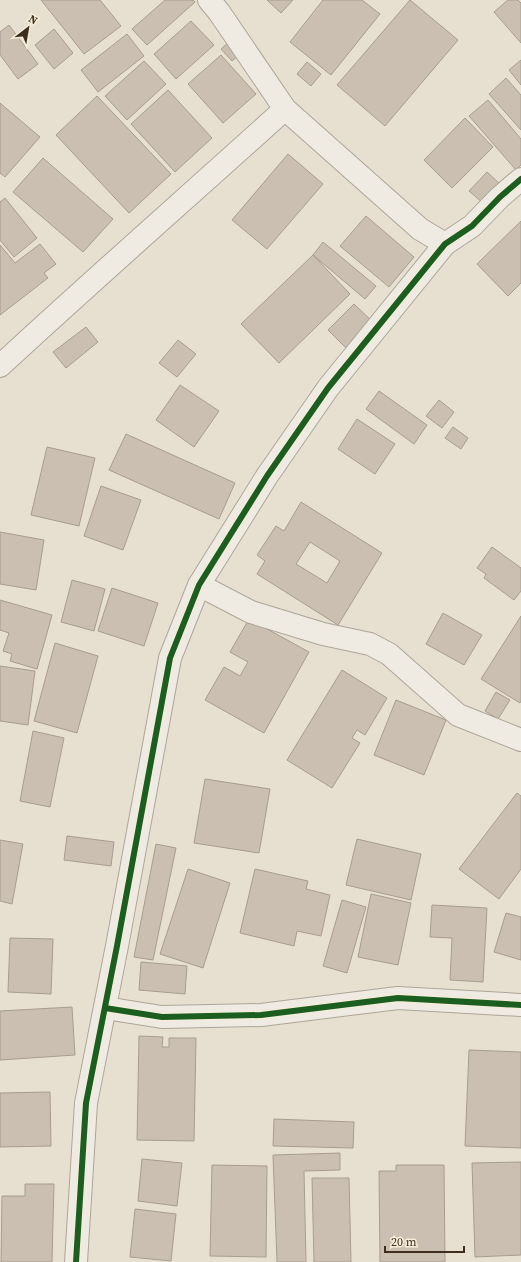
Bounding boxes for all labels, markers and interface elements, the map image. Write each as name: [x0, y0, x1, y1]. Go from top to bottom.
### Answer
north arrow: [8, 8, 48, 48]
text: N: [26, 11, 40, 28]
scale bar: [385, 1228, 464, 1254]
text: 20 m: [391, 1234, 417, 1250]

